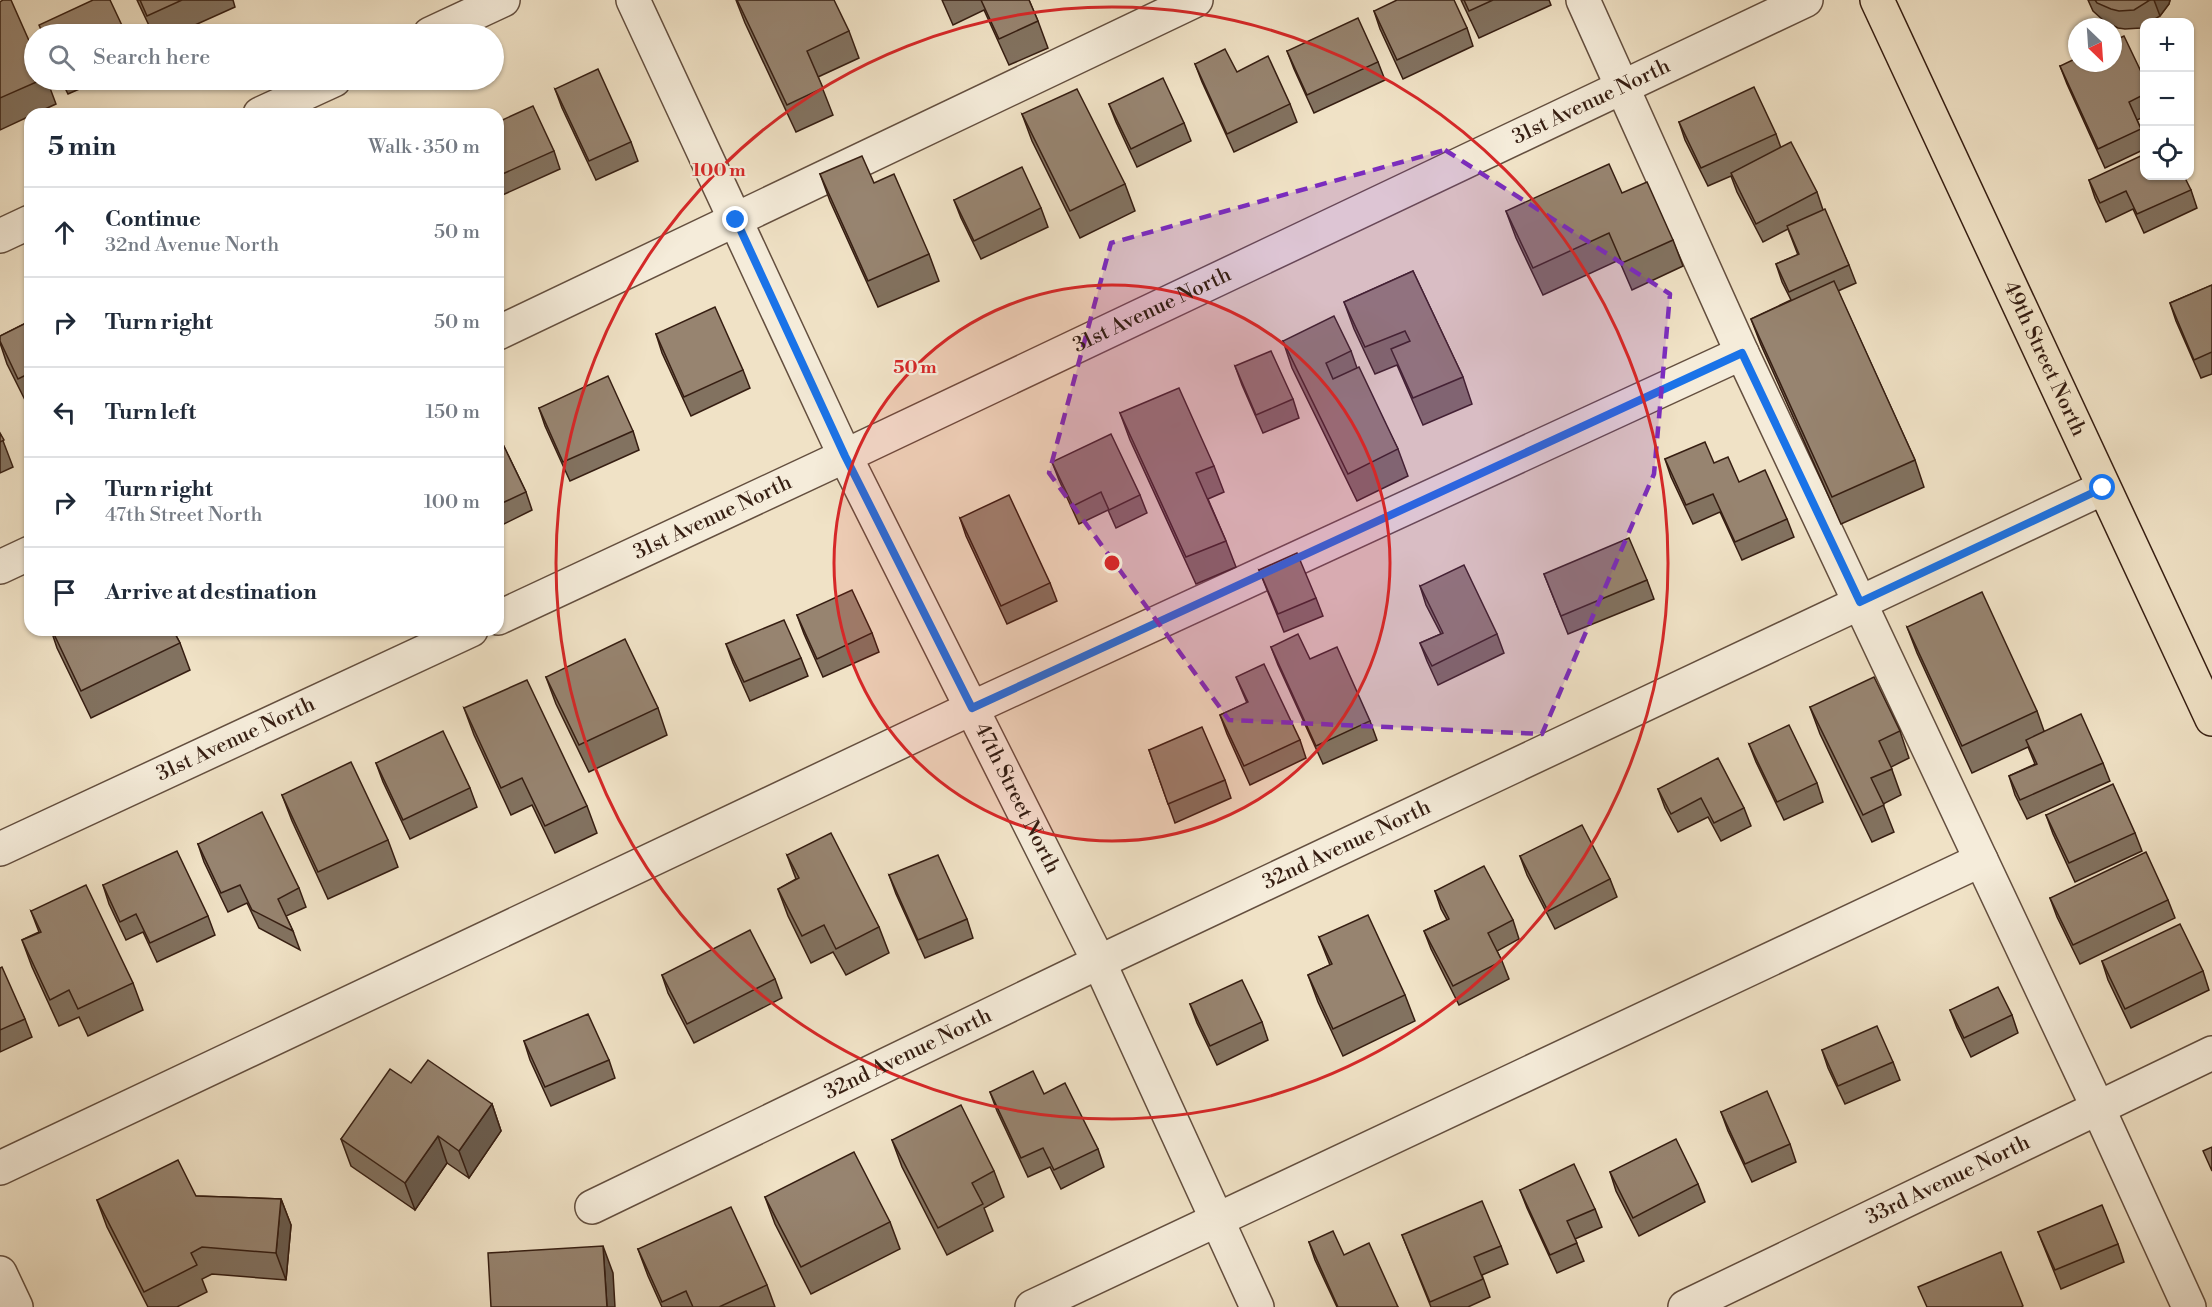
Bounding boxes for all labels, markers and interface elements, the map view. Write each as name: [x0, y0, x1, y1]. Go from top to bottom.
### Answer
north arrow: [2068, 18, 2122, 72]
map controls: [2140, 18, 2194, 180]
button: +: [2140, 18, 2194, 72]
search box: [24, 24, 504, 90]
icon: search: [45, 41, 78, 74]
text: Search here: [93, 44, 210, 71]
street label: 31st Avenue North: [1508, 53, 1675, 150]
button: −: [2140, 72, 2194, 126]
button: locate: [2140, 126, 2194, 180]
text: 5 min: [48, 131, 116, 163]
text: Walk · 350 m: [368, 135, 480, 160]
text: 100 m: [692, 159, 746, 182]
text: Continue: [105, 206, 201, 233]
route end: [722, 206, 748, 232]
icon: ahead: [48, 216, 81, 249]
text: 50 m: [434, 220, 480, 245]
text: 32nd Avenue North: [105, 233, 279, 258]
street label: 31st Avenue North: [1069, 261, 1236, 359]
street label: 49th Street North: [1997, 277, 2092, 441]
icon: right: [48, 306, 81, 339]
text: Turn right: [105, 309, 213, 336]
text: 50 m: [434, 310, 480, 335]
text: 50 m: [893, 356, 937, 379]
icon: left: [48, 396, 81, 429]
text: Turn left: [105, 399, 196, 426]
text: 150 m: [425, 400, 480, 425]
street label: 31st Avenue North: [629, 469, 797, 566]
route start: [2089, 474, 2115, 500]
text: Turn right: [105, 476, 213, 503]
icon: right: [48, 486, 81, 519]
text: 100 m: [424, 490, 480, 515]
text: 47th Street North: [105, 503, 262, 528]
centre of rings: [1102, 553, 1122, 573]
icon: arrive: [48, 576, 81, 609]
text: Arrive at destination: [105, 579, 317, 606]
street label: 31st Avenue North: [152, 691, 320, 787]
street label: 47th Street North: [968, 719, 1066, 879]
street label: 32nd Avenue North: [1258, 794, 1435, 896]
street label: 32nd Avenue North: [820, 1003, 997, 1106]
street label: 33rd Avenue North: [1862, 1129, 2035, 1231]

